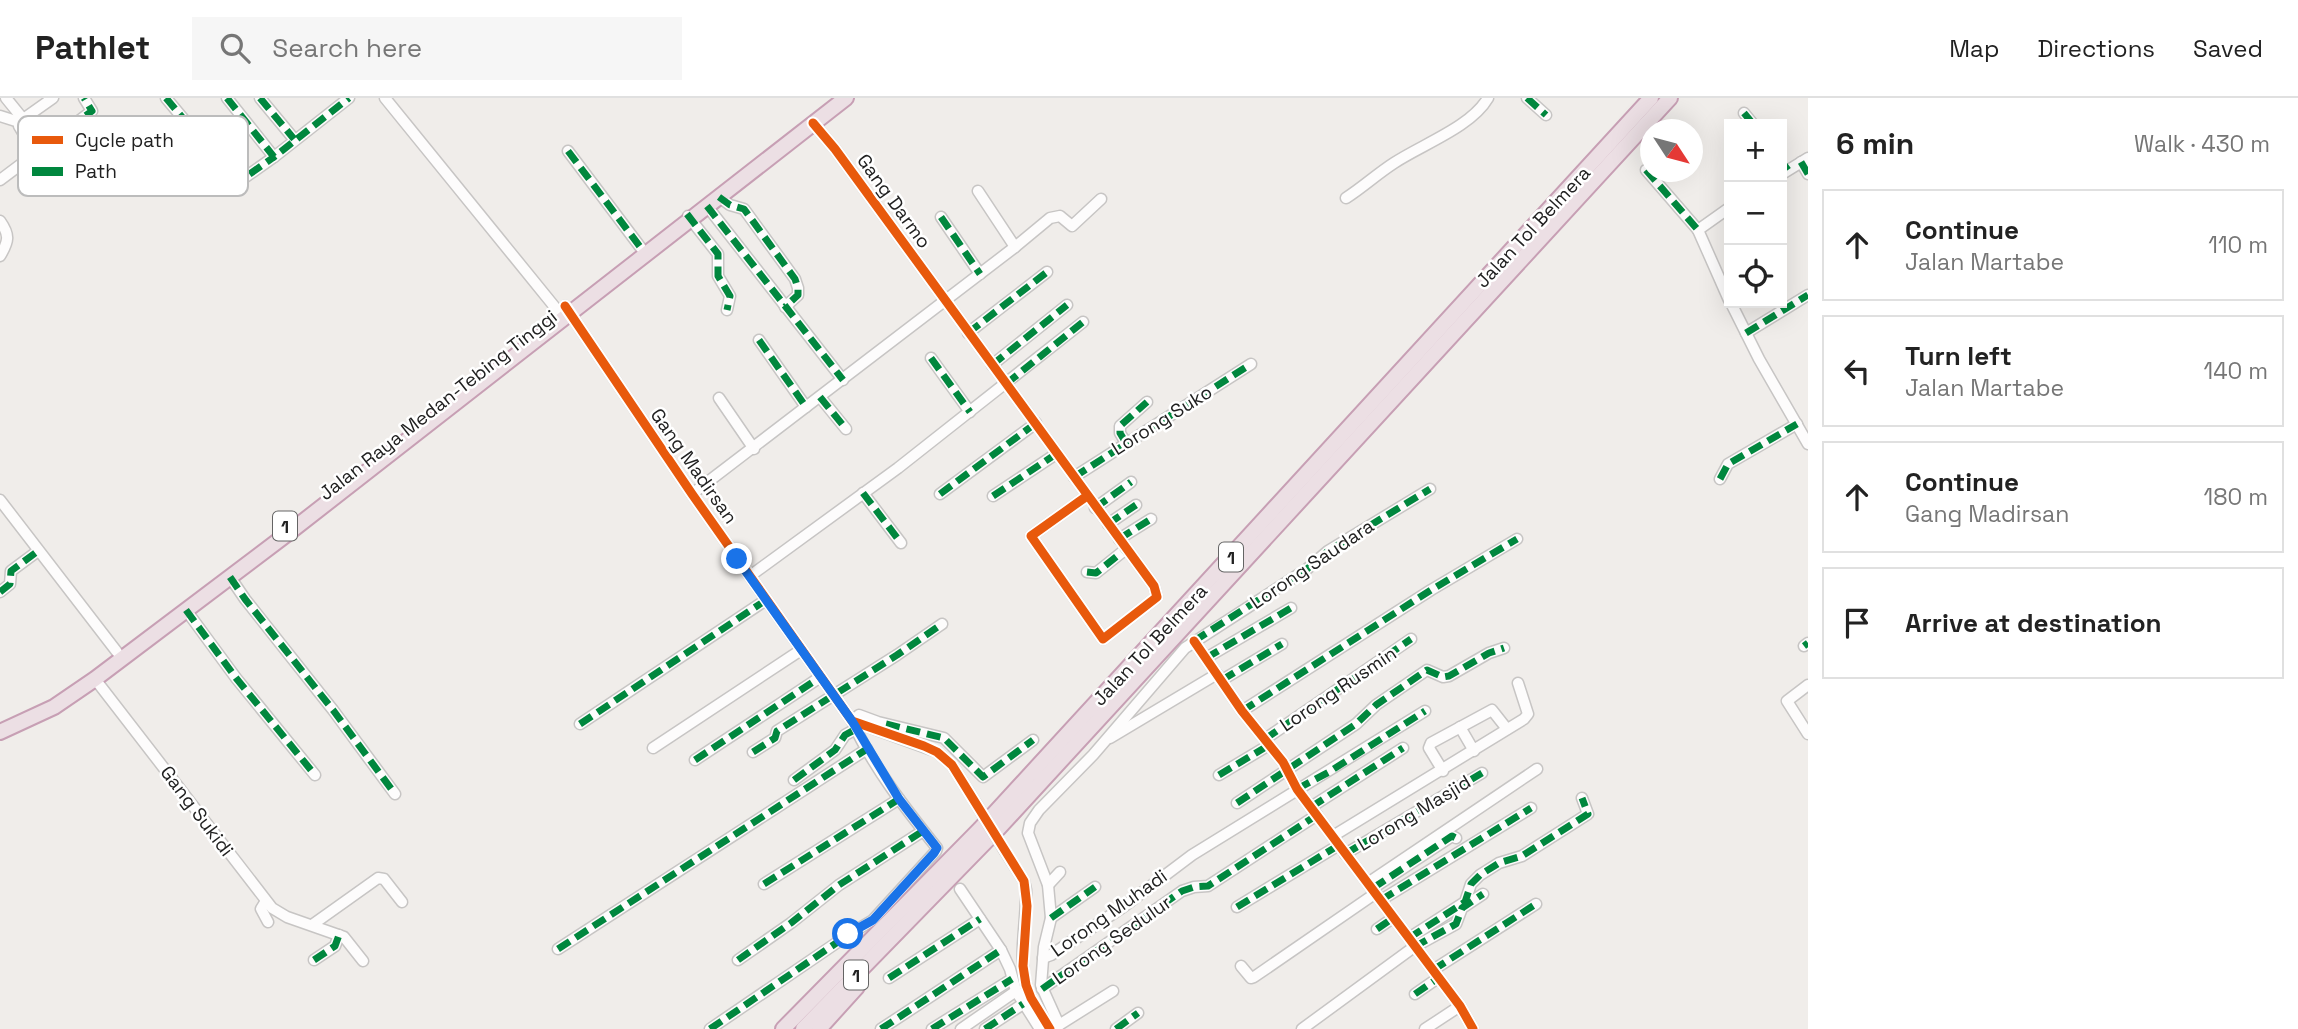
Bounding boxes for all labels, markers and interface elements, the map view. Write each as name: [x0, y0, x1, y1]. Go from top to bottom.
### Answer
search box: [192, 17, 682, 80]
text: Pathlet: [35, 27, 150, 69]
icon: search: [216, 29, 254, 67]
text: Search here: [272, 31, 422, 65]
text: Map: [1949, 33, 1999, 64]
text: Directions: [2037, 33, 2155, 64]
text: Saved: [2193, 33, 2263, 64]
legend: [18, 116, 248, 196]
north arrow: [1640, 119, 1703, 182]
map controls: [1724, 119, 1787, 308]
button: +: [1724, 119, 1787, 182]
text: 6 min: [1836, 124, 1914, 163]
text: Cycle path: [75, 128, 174, 153]
text: Walk · 430 m: [2134, 129, 2270, 159]
street label: Gang Darmo: [851, 149, 937, 253]
text: Path: [75, 159, 117, 184]
street label: Jalan Tol Belmera: [1470, 161, 1596, 293]
button: −: [1724, 182, 1787, 245]
text: Continue: [1905, 213, 2019, 247]
icon: ahead: [1838, 226, 1876, 264]
text: 110 m: [2208, 230, 2268, 260]
button: locate: [1724, 245, 1787, 308]
text: Jalan Martabe: [1905, 247, 2064, 277]
street label: Jalan Raya Medan-Tebing Tinggi: [314, 304, 562, 506]
text: Turn left: [1905, 339, 2012, 373]
icon: left: [1838, 352, 1876, 390]
text: 140 m: [2204, 356, 2268, 386]
text: Jalan Martabe: [1905, 373, 2064, 403]
street label: Lorong Suko: [1107, 379, 1217, 461]
street label: Gang Madirsan: [645, 403, 743, 529]
text: Continue: [1905, 465, 2019, 499]
icon: ahead: [1838, 478, 1876, 516]
text: 180 m: [2204, 482, 2268, 512]
text: Gang Madirsan: [1905, 499, 2069, 529]
road number: 1: [273, 512, 297, 540]
street label: Lorong Saudara: [1245, 513, 1379, 615]
road number: 1: [1219, 542, 1243, 572]
route end: [721, 543, 752, 574]
street label: Jalan Tol Belmera: [1087, 579, 1213, 711]
icon: arrive: [1838, 604, 1876, 642]
text: Arrive at destination: [1905, 606, 2162, 640]
street label: Lorong Rusmin: [1275, 641, 1401, 737]
street label: Gang Sukidi: [155, 761, 239, 861]
street label: Lorong Masjid: [1353, 769, 1475, 857]
street label: Lorong Muhadi: [1046, 864, 1172, 962]
street label: Lorong Sedulur: [1048, 890, 1176, 990]
route start: [832, 918, 863, 949]
road number: 1: [844, 960, 868, 990]

